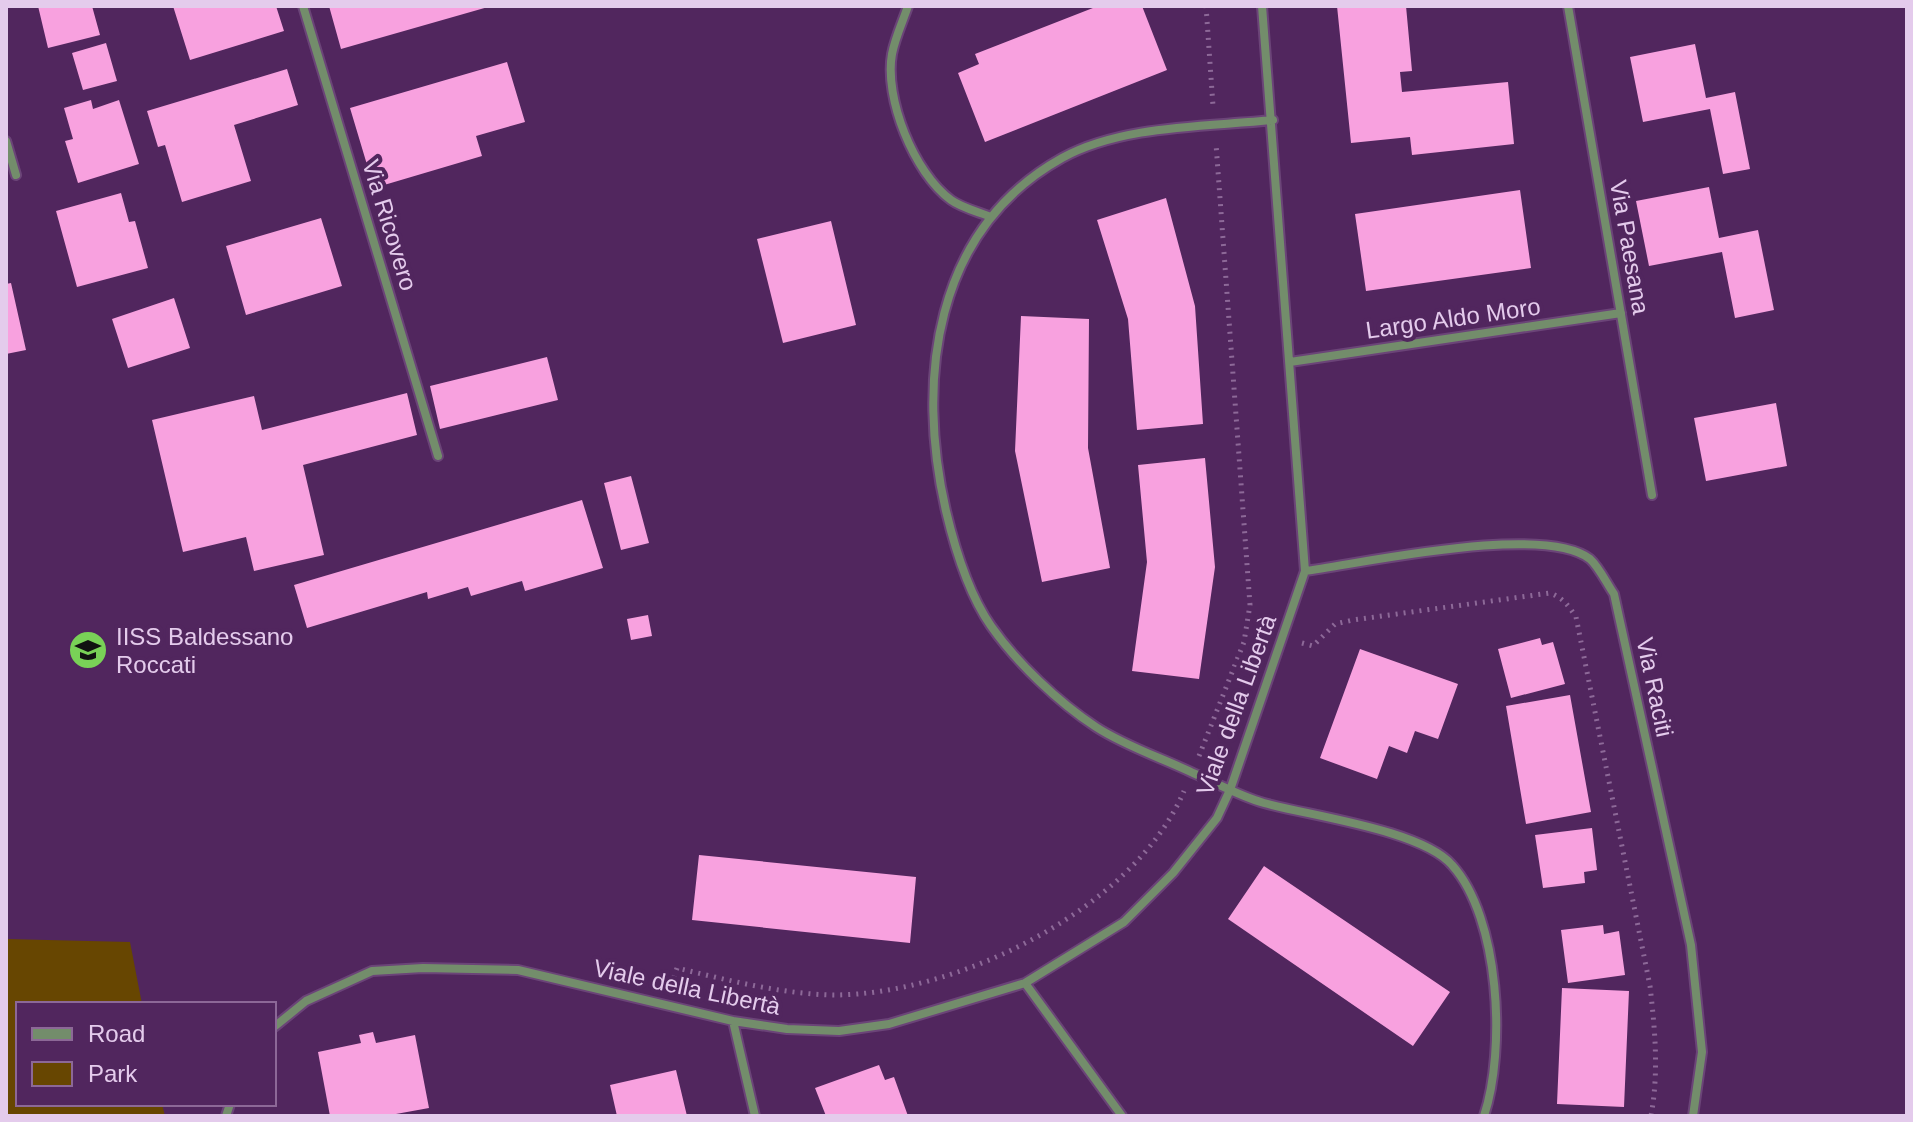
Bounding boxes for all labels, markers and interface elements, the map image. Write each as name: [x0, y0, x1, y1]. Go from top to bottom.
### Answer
street label: Via Ricovero: [357, 156, 423, 294]
street label: Via Paesana: [1605, 178, 1655, 317]
street label: Largo Aldo Moro: [1364, 292, 1542, 344]
street label: Viale della Libertà: [1191, 610, 1281, 799]
place label: IISS Baldessano Roccati: [116, 623, 293, 678]
school or university icon: IISS Baldessano Roccati: [67, 629, 109, 671]
street label: Via Raciti: [1631, 635, 1679, 739]
street label: Viale della Libertà: [591, 954, 784, 1020]
legend: [16, 1002, 276, 1106]
text: Road: [88, 1020, 145, 1047]
text: Park: [88, 1060, 138, 1087]

